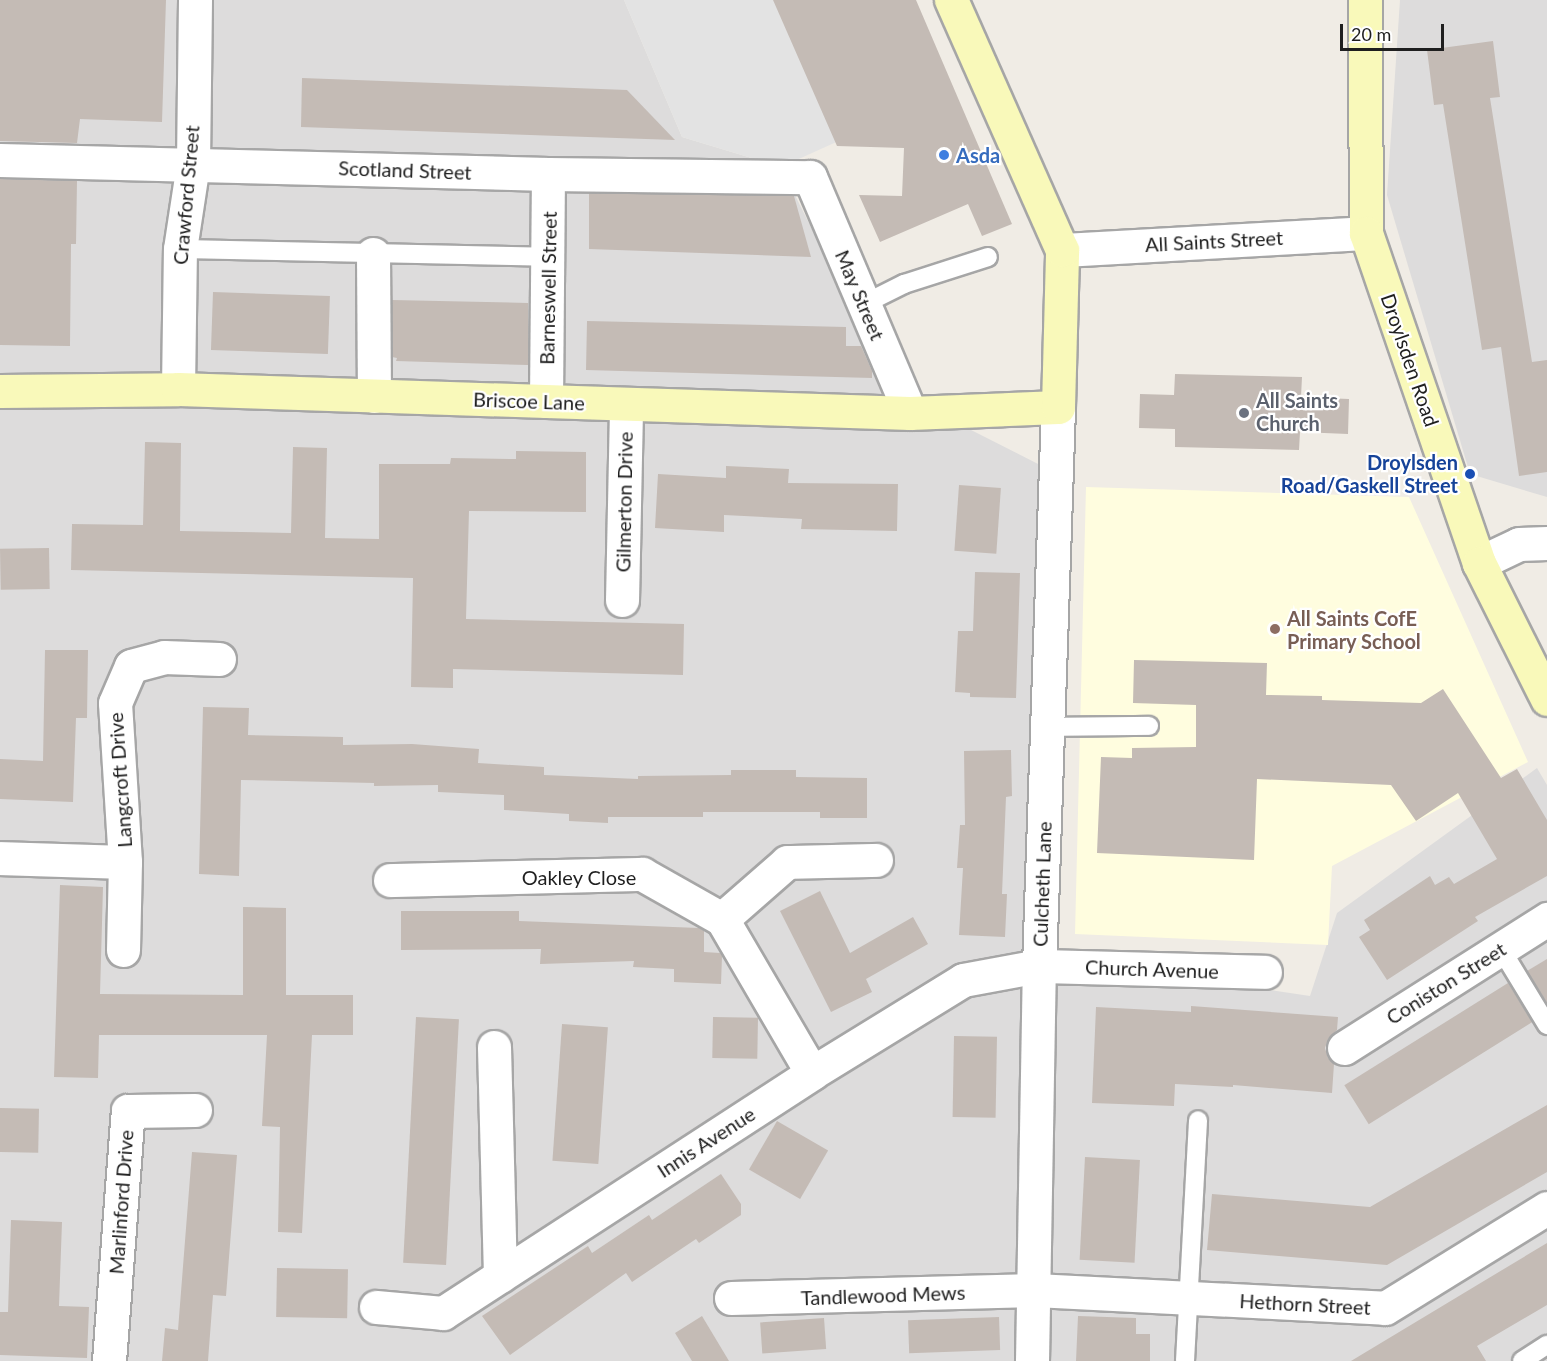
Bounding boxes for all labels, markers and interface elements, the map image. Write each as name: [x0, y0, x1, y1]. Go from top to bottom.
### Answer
scale bar: [1343, 12, 1446, 50]
text: 20 m: [1351, 23, 1391, 45]
street label: Crawford Street: [168, 124, 204, 266]
place label: Asda: [956, 143, 1000, 167]
marker: Asda: [937, 148, 951, 162]
street label: Scotland Street: [338, 156, 472, 184]
street label: Barneswell Street: [535, 211, 561, 365]
street label: All Saints Street: [1144, 225, 1284, 257]
street label: May Street: [830, 246, 890, 344]
street label: Droylsden Road: [1376, 290, 1444, 430]
street label: Briscoe Lane: [473, 387, 585, 415]
place label: All Saints Church: [1256, 389, 1338, 436]
marker: All Saints Church: [1237, 406, 1251, 420]
street label: Gilmerton Drive: [611, 431, 637, 573]
place label: Droylsden Road/Gaskell Street: [1281, 450, 1458, 497]
marker: Droylsden Road/Gaskell Street: [1463, 467, 1477, 481]
place label: All Saints CofE Primary School: [1287, 606, 1421, 653]
marker: All Saints CofE Primary School: [1268, 622, 1282, 636]
street label: Langcroft Drive: [103, 712, 137, 848]
street label: Culcheth Lane: [1028, 821, 1056, 947]
street label: Oakley Close: [522, 865, 636, 889]
street label: Coniston Street: [1382, 937, 1510, 1029]
street label: Church Avenue: [1084, 955, 1220, 983]
street label: Innis Avenue: [652, 1101, 760, 1183]
street label: Marlinford Drive: [104, 1129, 138, 1275]
street label: Tandlewood Mews: [800, 1280, 966, 1310]
street label: Hethorn Street: [1239, 1289, 1371, 1319]

